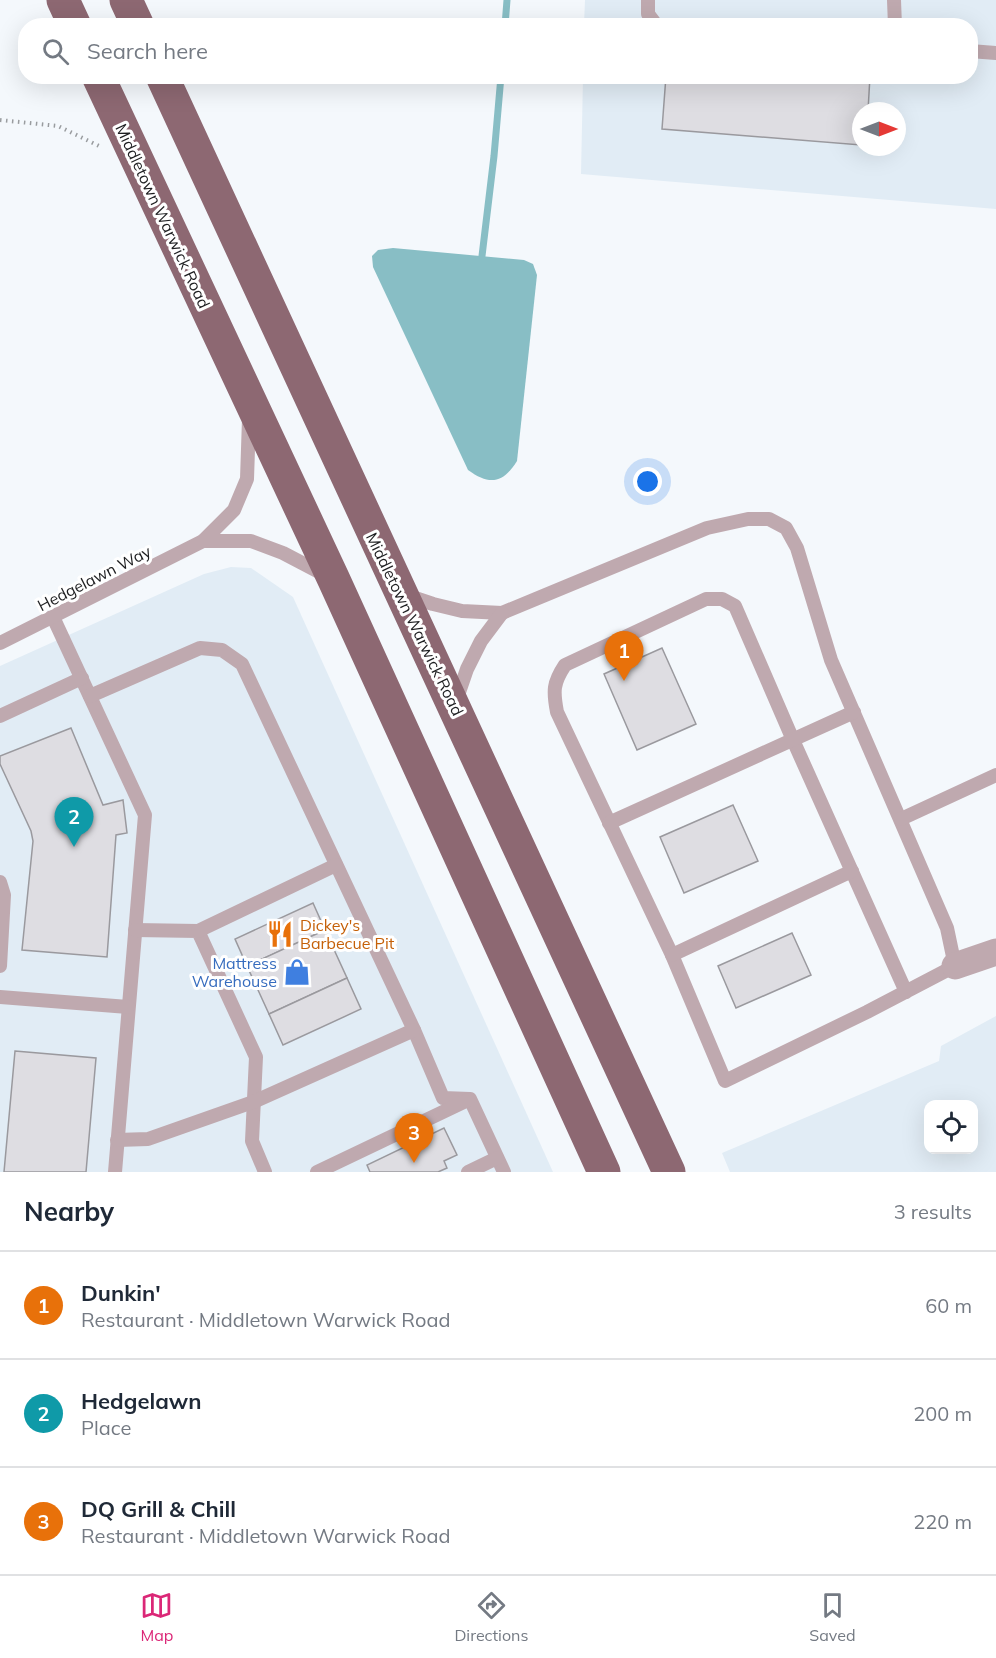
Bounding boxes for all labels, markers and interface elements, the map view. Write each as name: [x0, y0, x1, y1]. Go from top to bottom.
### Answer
search box: [18, 18, 978, 84]
icon: search: [39, 35, 72, 68]
text: Search here: [87, 37, 208, 65]
north arrow: [852, 102, 906, 156]
street label: Middletown Warwick Road: [111, 121, 215, 311]
your location: [633, 467, 662, 496]
street label: Middletown Warwick Road: [362, 529, 468, 719]
street label: Hedgelawn Way: [34, 541, 154, 615]
pin: 1: [604, 632, 644, 681]
pin: 2: [54, 798, 94, 847]
place label: Dickey's Barbecue Pit: [300, 915, 395, 953]
restaurant icon: Dickey's Barbecue Pit: [265, 919, 295, 949]
place label: Mattress Warehouse: [192, 953, 277, 991]
shop icon: Mattress Warehouse: [282, 957, 312, 987]
map controls: [924, 1100, 978, 1154]
button: locate: [924, 1100, 978, 1154]
pin: 3: [394, 1114, 434, 1163]
text: Nearby: [24, 1195, 114, 1228]
text: 3 results: [894, 1199, 972, 1224]
text: Dunkin': [81, 1279, 161, 1307]
text: 1: [38, 1293, 50, 1318]
text: 60 m: [925, 1293, 972, 1318]
text: Restaurant · Middletown Warwick Road: [81, 1307, 450, 1332]
text: Hedgelawn: [81, 1387, 201, 1415]
text: 2: [38, 1401, 50, 1426]
text: 200 m: [913, 1401, 972, 1426]
text: Place: [81, 1415, 131, 1440]
text: DQ Grill & Chill: [81, 1495, 236, 1523]
text: 3: [38, 1509, 50, 1534]
text: 220 m: [913, 1509, 972, 1534]
text: Restaurant · Middletown Warwick Road: [81, 1523, 450, 1548]
tab: Map: [140, 1589, 173, 1645]
tab: Directions: [454, 1589, 528, 1645]
tab: Saved: [809, 1589, 856, 1645]

